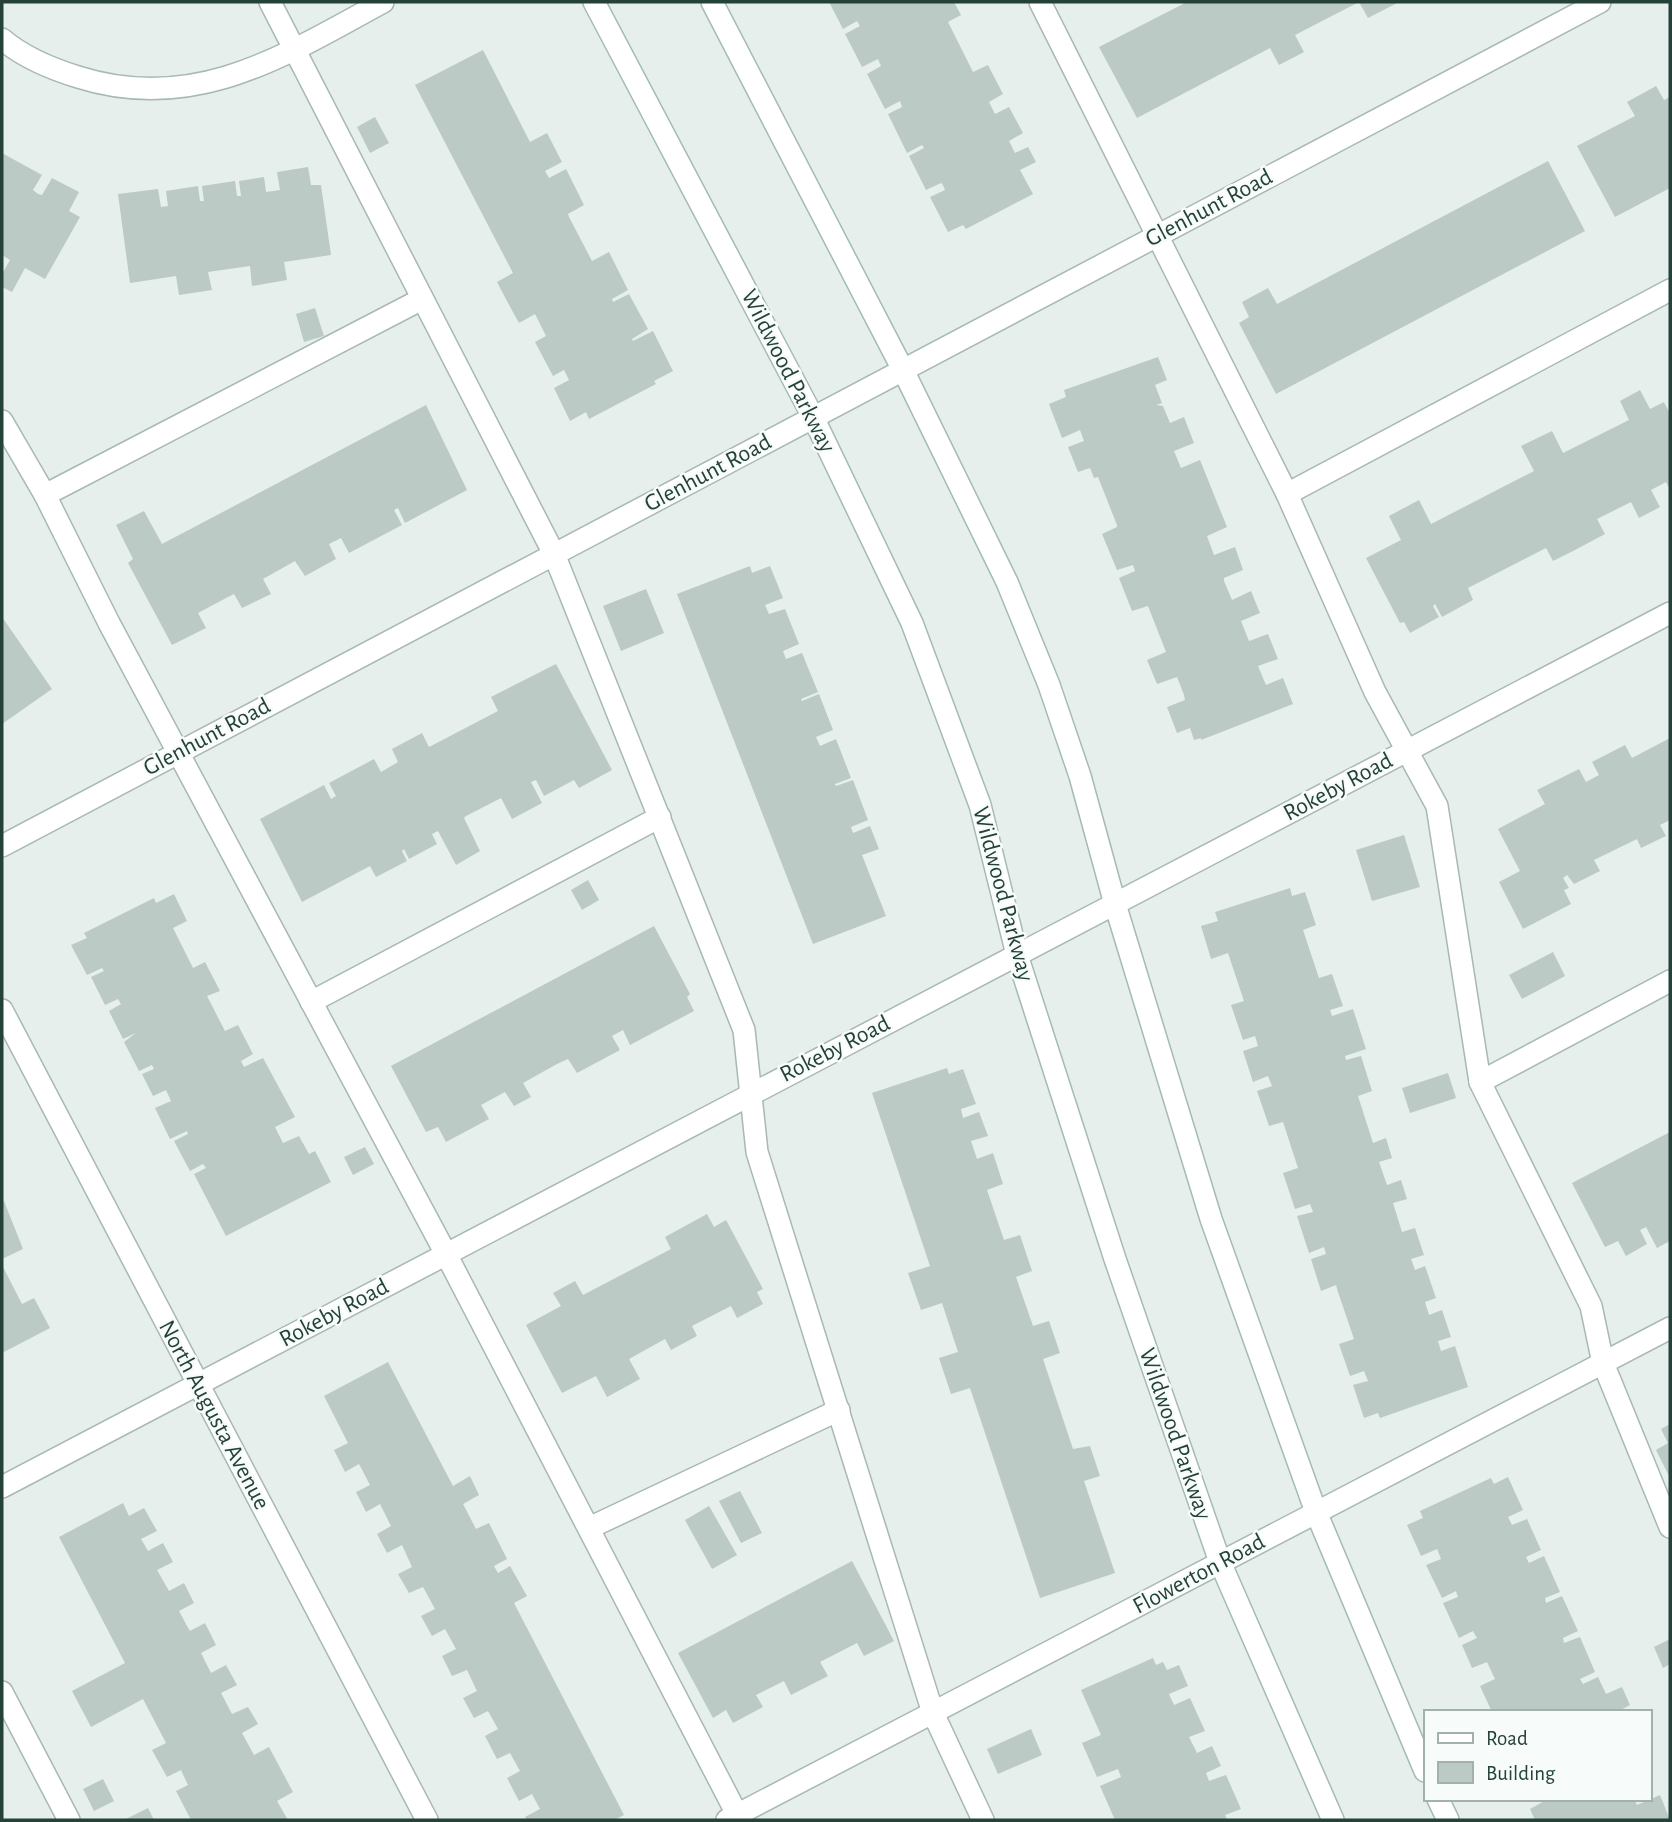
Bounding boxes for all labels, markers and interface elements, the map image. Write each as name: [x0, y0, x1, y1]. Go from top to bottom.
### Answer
street label: Glenhunt Road: [1142, 165, 1276, 251]
street label: Wildwood Parkway: [737, 286, 839, 456]
street label: Glenhunt Road: [641, 430, 775, 516]
street label: Glenhunt Road: [140, 694, 274, 780]
street label: Rokeby Road: [1279, 748, 1397, 826]
street label: Wildwood Parkway: [968, 804, 1038, 984]
street label: Rokeby Road: [776, 1011, 894, 1087]
street label: Rokeby Road: [275, 1274, 393, 1352]
street label: North Augusta Avenue: [154, 1316, 274, 1514]
street label: Wildwood Parkway: [1134, 1345, 1216, 1523]
street label: Flowerton Road: [1129, 1529, 1269, 1619]
legend: [1424, 1710, 1651, 1801]
text: Road: [1486, 1728, 1528, 1749]
text: Building: [1486, 1763, 1556, 1784]

